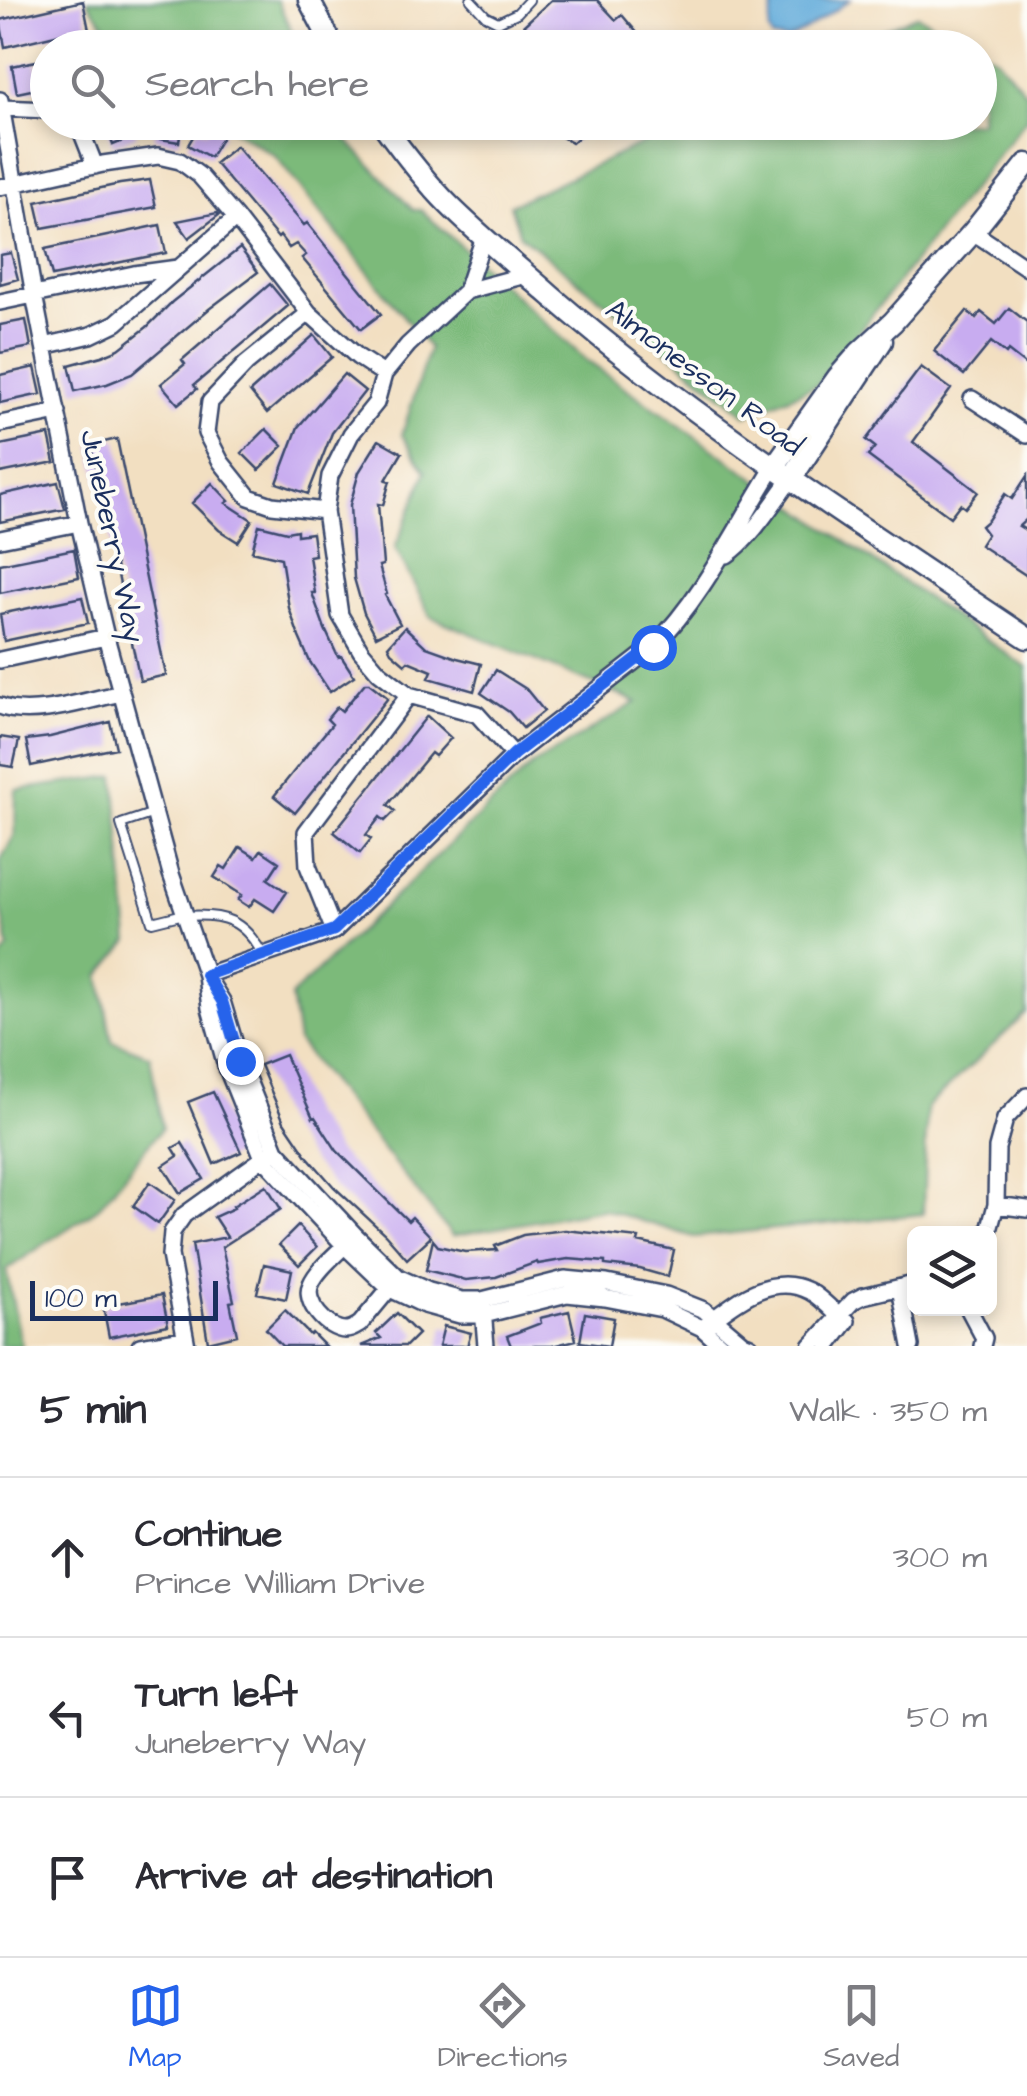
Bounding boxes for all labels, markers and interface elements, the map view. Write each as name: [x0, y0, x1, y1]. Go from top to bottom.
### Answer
search box: [30, 30, 997, 140]
icon: search: [65, 58, 120, 113]
text: Search here: [145, 59, 369, 111]
street label: Almonesson Road: [597, 289, 812, 466]
street label: Juneberry Way: [68, 426, 155, 647]
route start: [631, 625, 677, 671]
route end: [218, 1039, 264, 1085]
map controls: [907, 1226, 997, 1316]
button: layers: [907, 1226, 997, 1316]
scale bar: [30, 1276, 218, 1320]
text: 100 m: [45, 1279, 117, 1318]
text: 5 min: [40, 1382, 147, 1440]
text: Walk · 350 m: [789, 1389, 987, 1434]
text: Continue: [135, 1509, 282, 1561]
icon: ahead: [40, 1530, 95, 1585]
text: 300 m: [893, 1535, 987, 1580]
text: Prince William Drive: [135, 1561, 425, 1606]
text: Turn left: [135, 1669, 298, 1721]
icon: left: [40, 1690, 95, 1745]
text: 50 m: [906, 1695, 987, 1740]
text: Juneberry Way: [135, 1721, 366, 1766]
icon: arrive: [40, 1850, 95, 1905]
text: Arrive at destination: [135, 1851, 492, 1903]
tab: Map: [128, 1978, 183, 2077]
tab: Directions: [438, 1978, 568, 2077]
tab: Saved: [823, 1978, 899, 2077]

